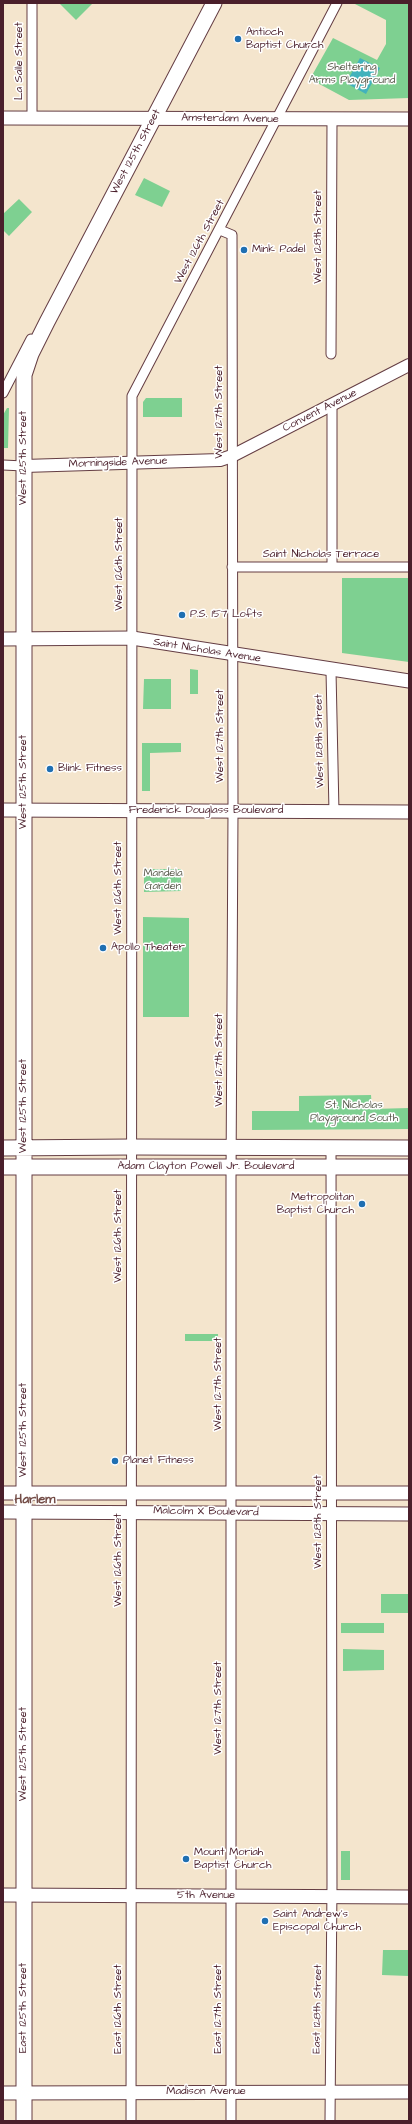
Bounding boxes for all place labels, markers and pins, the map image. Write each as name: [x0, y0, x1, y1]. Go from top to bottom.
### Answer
place label: Antioch Baptist Church: [246, 26, 323, 52]
marker: Antioch Baptist Church: [233, 34, 243, 44]
place label: Mink Padel: [252, 243, 305, 257]
marker: Mink Padel: [239, 245, 249, 255]
place label: P.S. 157 Lofts: [190, 608, 262, 622]
marker: P.S. 157 Lofts: [177, 610, 187, 620]
place label: Blink Fitness: [58, 762, 122, 776]
marker: Blink Fitness: [45, 764, 55, 774]
place label: Apollo Theater: [111, 941, 185, 955]
marker: Apollo Theater: [98, 943, 108, 953]
place label: Metropolitan Baptist Church: [277, 1191, 354, 1217]
marker: Metropolitan Baptist Church: [357, 1199, 367, 1209]
place label: Planet Fitness: [123, 1454, 194, 1468]
marker: Planet Fitness: [110, 1456, 120, 1466]
place label: Mount Moriah Baptist Church: [194, 1846, 271, 1872]
marker: Mount Moriah Baptist Church: [181, 1854, 191, 1864]
place label: Saint Andrew's Episcopal Church: [273, 1908, 361, 1934]
marker: Saint Andrew's Episcopal Church: [260, 1916, 270, 1926]

